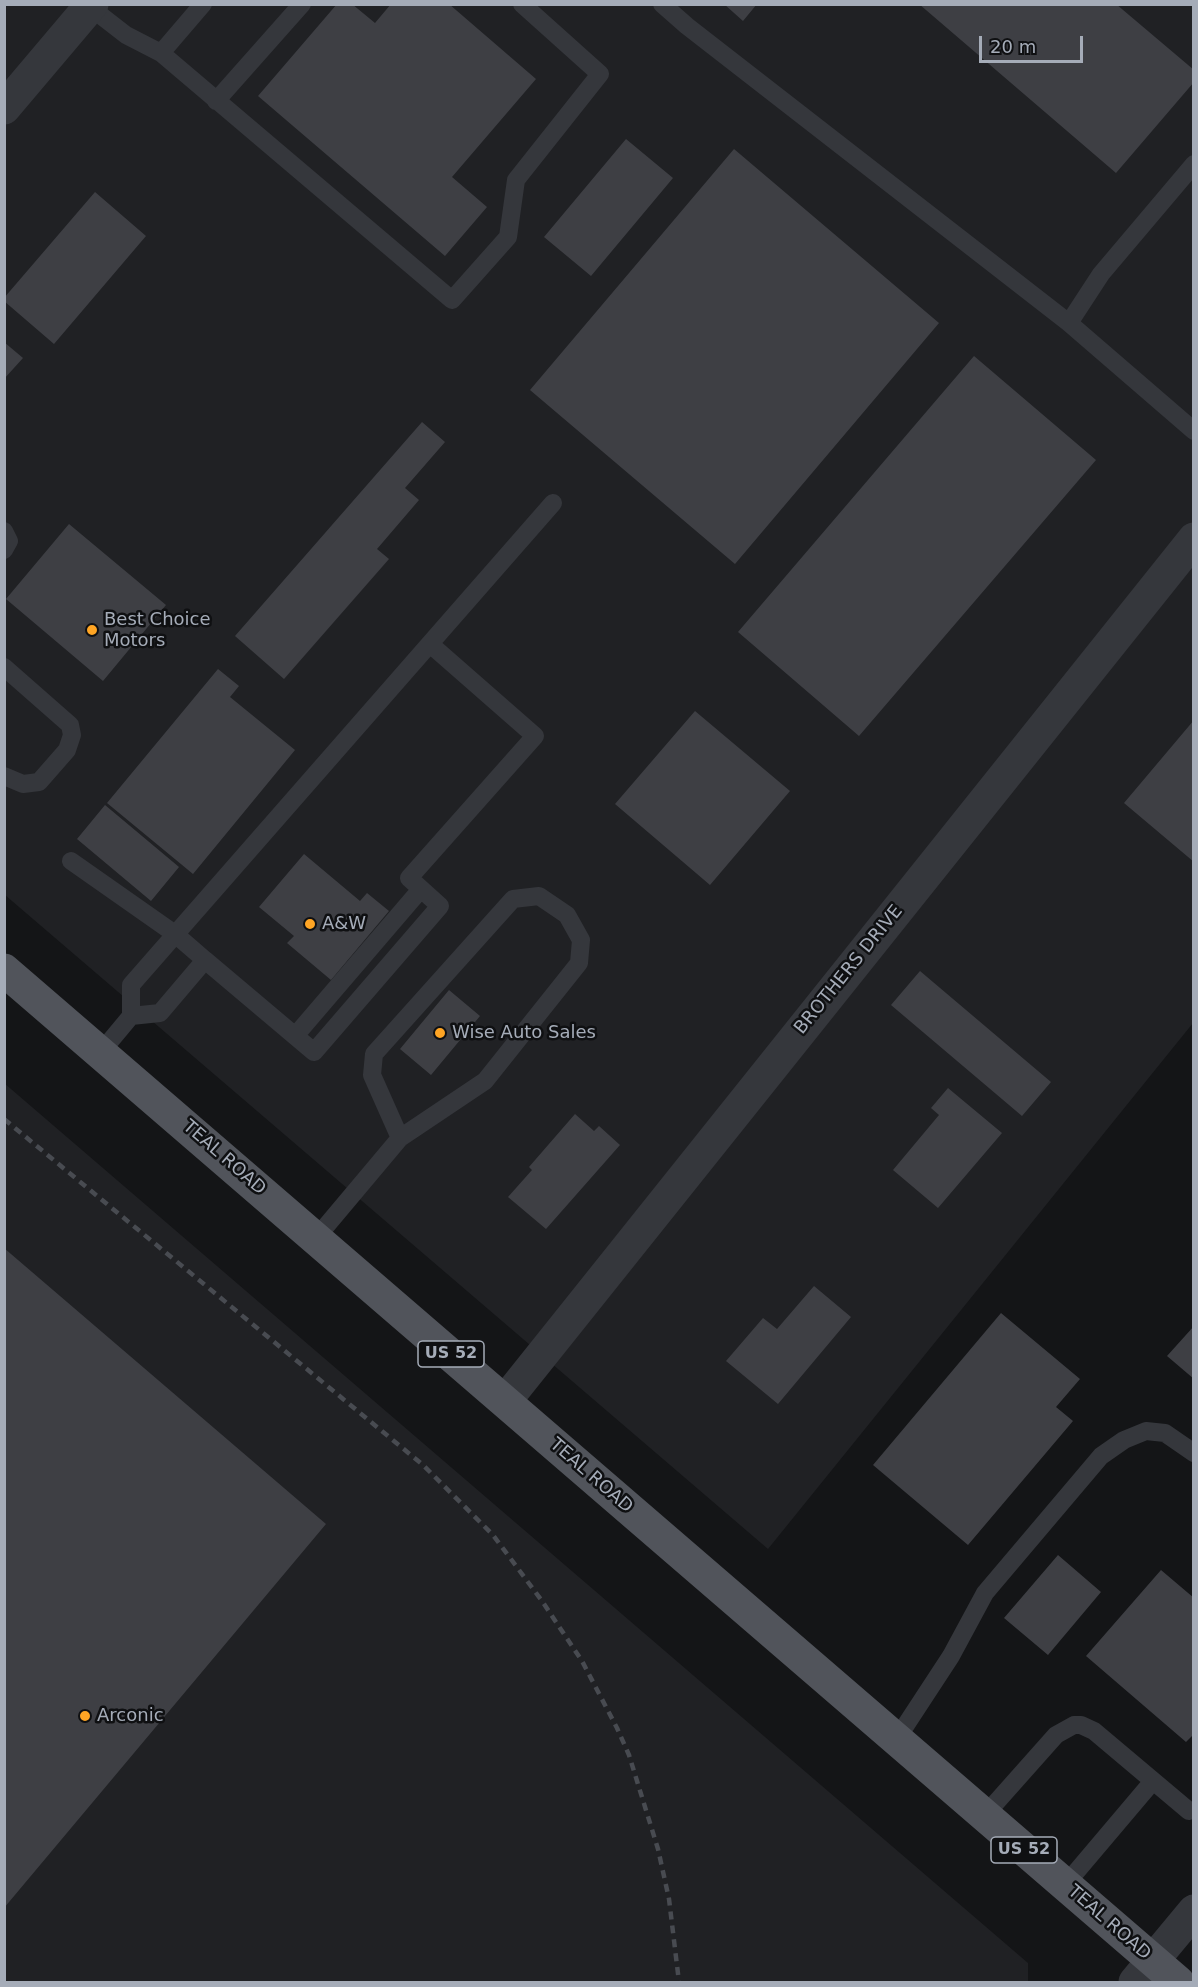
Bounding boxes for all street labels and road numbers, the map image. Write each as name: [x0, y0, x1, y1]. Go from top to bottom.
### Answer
street label: BROTHERS DRIVE: [790, 901, 908, 1039]
street label: TEAL ROAD: [178, 1116, 270, 1200]
road number: US 52: [418, 1341, 484, 1367]
street label: TEAL ROAD: [545, 1434, 637, 1518]
road number: US 52: [991, 1837, 1057, 1863]
street label: TEAL ROAD: [1063, 1881, 1155, 1965]

